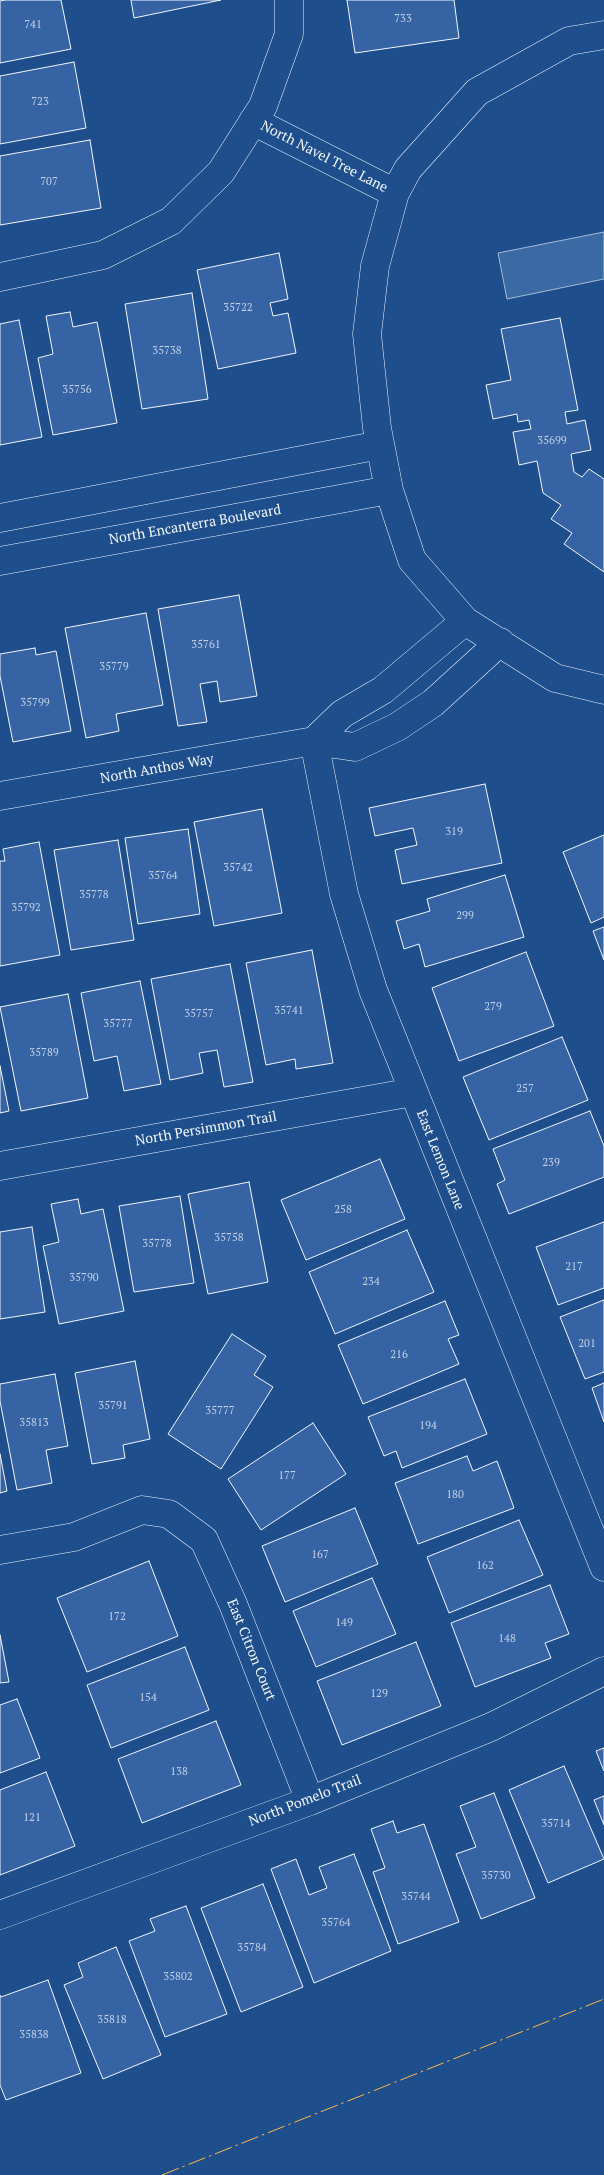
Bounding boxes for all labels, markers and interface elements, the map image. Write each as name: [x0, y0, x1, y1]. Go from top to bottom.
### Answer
house number: 733: [394, 12, 412, 26]
house number: 741: [24, 18, 42, 32]
house number: 723: [31, 95, 49, 109]
street label: North Navel Tree Lane: [258, 118, 390, 196]
house number: 707: [40, 175, 58, 189]
house number: 35722: [223, 301, 253, 315]
house number: 35738: [152, 344, 182, 358]
house number: 35756: [62, 383, 92, 397]
house number: 35699: [537, 434, 567, 448]
street label: North Encanterra Boulevard: [108, 502, 282, 548]
house number: 35761: [191, 638, 221, 652]
house number: 35779: [99, 660, 129, 674]
house number: 35799: [20, 696, 50, 710]
street label: North Anthos Way: [99, 751, 215, 787]
house number: 319: [445, 825, 463, 839]
house number: 35742: [223, 861, 253, 875]
house number: 35764: [148, 869, 178, 883]
house number: 35778: [79, 888, 109, 902]
house number: 35792: [11, 901, 41, 915]
house number: 299: [456, 909, 474, 923]
house number: 279: [484, 1000, 502, 1014]
house number: 35741: [274, 1004, 304, 1018]
house number: 35757: [184, 1007, 214, 1021]
house number: 35777: [103, 1017, 133, 1031]
house number: 35789: [29, 1046, 59, 1060]
house number: 257: [516, 1082, 534, 1096]
street label: North Persimmon Trail: [134, 1108, 278, 1150]
street label: East Lemon Lane: [412, 1108, 468, 1212]
house number: 239: [542, 1156, 560, 1170]
house number: 258: [334, 1203, 352, 1217]
house number: 35758: [214, 1231, 244, 1245]
house number: 35778: [142, 1237, 172, 1251]
house number: 217: [565, 1260, 583, 1274]
house number: 35790: [69, 1271, 99, 1285]
house number: 234: [362, 1275, 380, 1289]
house number: 201: [578, 1337, 596, 1351]
house number: 216: [390, 1348, 408, 1362]
house number: 35791: [98, 1399, 128, 1413]
house number: 35777: [205, 1404, 235, 1418]
house number: 35813: [19, 1416, 49, 1430]
house number: 194: [419, 1419, 437, 1433]
house number: 177: [278, 1469, 296, 1483]
house number: 180: [446, 1488, 464, 1502]
house number: 167: [311, 1548, 329, 1562]
house number: 162: [476, 1559, 494, 1573]
street label: East Citron Court: [223, 1597, 279, 1703]
house number: 172: [108, 1610, 126, 1624]
house number: 149: [335, 1616, 353, 1630]
house number: 148: [498, 1632, 516, 1646]
house number: 129: [370, 1687, 388, 1701]
house number: 154: [139, 1691, 157, 1705]
house number: 138: [170, 1765, 188, 1779]
street label: North Pomelo Trail: [246, 1772, 364, 1830]
house number: 121: [23, 1811, 41, 1825]
house number: 35714: [541, 1817, 571, 1831]
house number: 35730: [481, 1869, 511, 1883]
house number: 35744: [401, 1890, 431, 1904]
house number: 35764: [321, 1916, 351, 1930]
house number: 35784: [237, 1941, 267, 1955]
house number: 35802: [163, 1970, 193, 1984]
house number: 35818: [97, 2013, 127, 2027]
house number: 35838: [19, 2028, 49, 2042]

